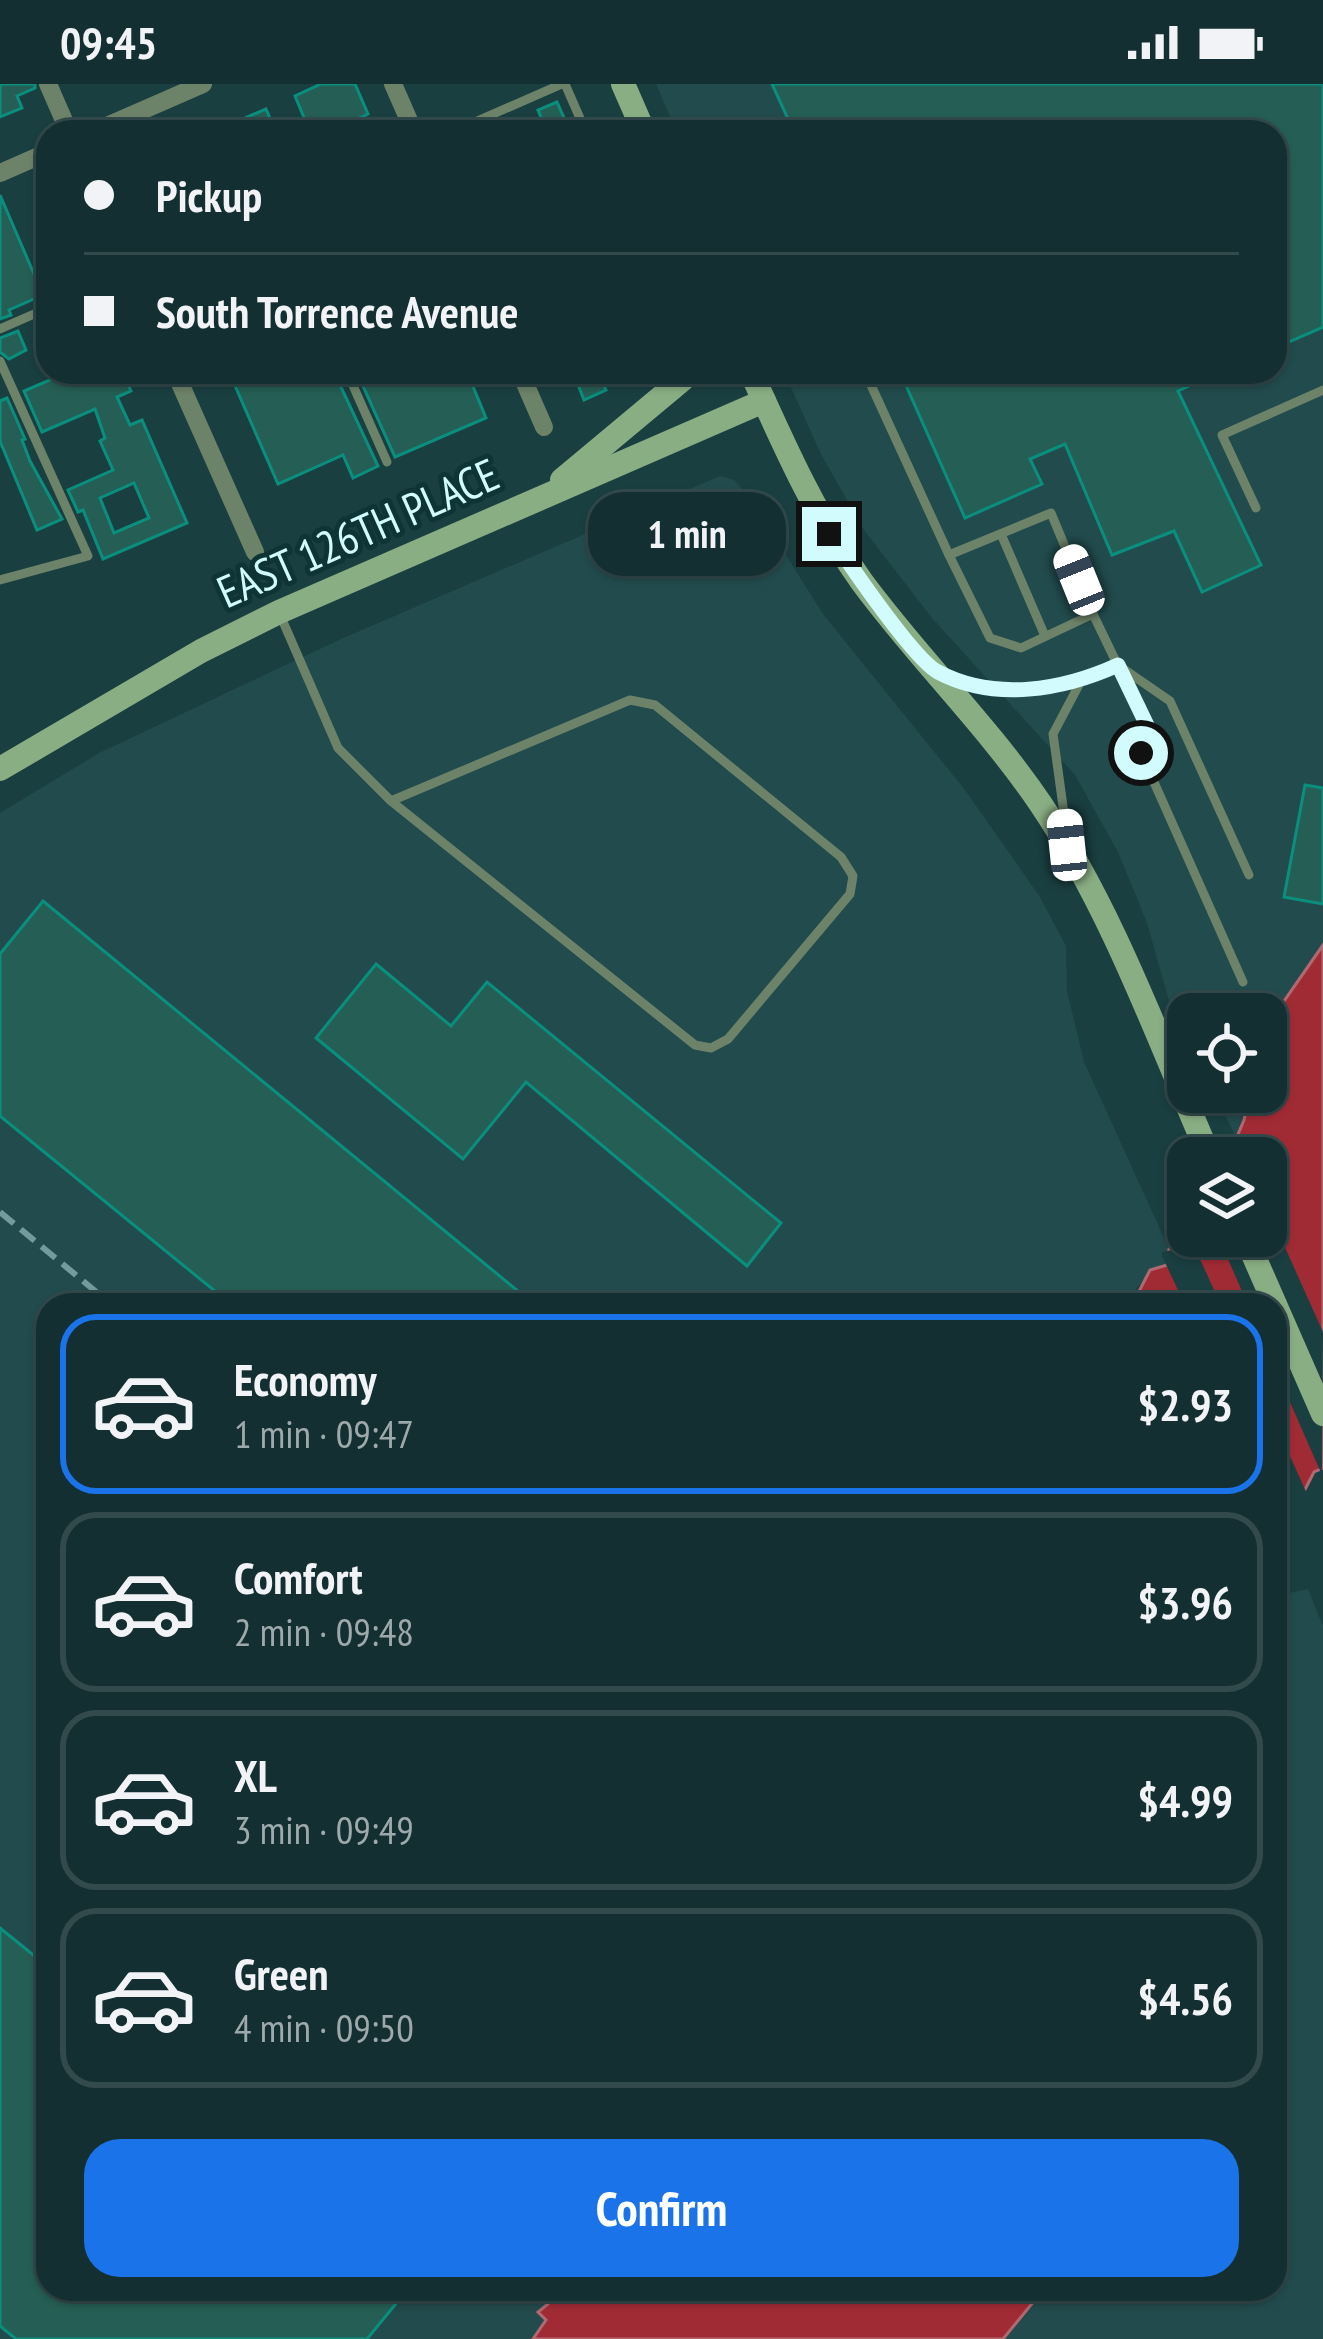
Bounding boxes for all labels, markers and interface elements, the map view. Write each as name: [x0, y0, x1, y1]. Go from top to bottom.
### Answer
text: 09:45: [60, 13, 157, 71]
text: Pickup: [156, 166, 262, 224]
text: South Torrence Avenue: [156, 282, 518, 340]
street label: EAST 126TH PLACE: [208, 444, 507, 620]
callout: 1 min: [589, 492, 787, 576]
route end: [802, 507, 856, 561]
text: 1 min: [648, 508, 726, 559]
car: [1049, 540, 1109, 620]
route start: [1114, 726, 1168, 780]
car: [1045, 807, 1089, 883]
map controls: [1167, 993, 1287, 1257]
button: locate: [1167, 993, 1287, 1113]
button: layers: [1167, 1137, 1287, 1257]
icon: car: [90, 1350, 198, 1458]
text: Economy: [234, 1350, 377, 1408]
text: $2.93: [1137, 1375, 1233, 1433]
text: 1 min · 09:47: [234, 1408, 414, 1459]
icon: car: [90, 1548, 198, 1656]
text: Comfort: [234, 1548, 363, 1606]
text: $3.96: [1137, 1573, 1233, 1631]
text: 2 min · 09:48: [234, 1606, 414, 1657]
icon: car: [90, 1746, 198, 1854]
text: XL: [234, 1746, 277, 1804]
text: $4.99: [1137, 1771, 1233, 1829]
text: 3 min · 09:49: [234, 1804, 414, 1855]
icon: car: [90, 1944, 198, 2052]
text: Green: [234, 1944, 329, 2002]
text: $4.56: [1137, 1969, 1233, 2027]
text: 4 min · 09:50: [234, 2002, 414, 2053]
button: Confirm: [84, 2139, 1239, 2277]

